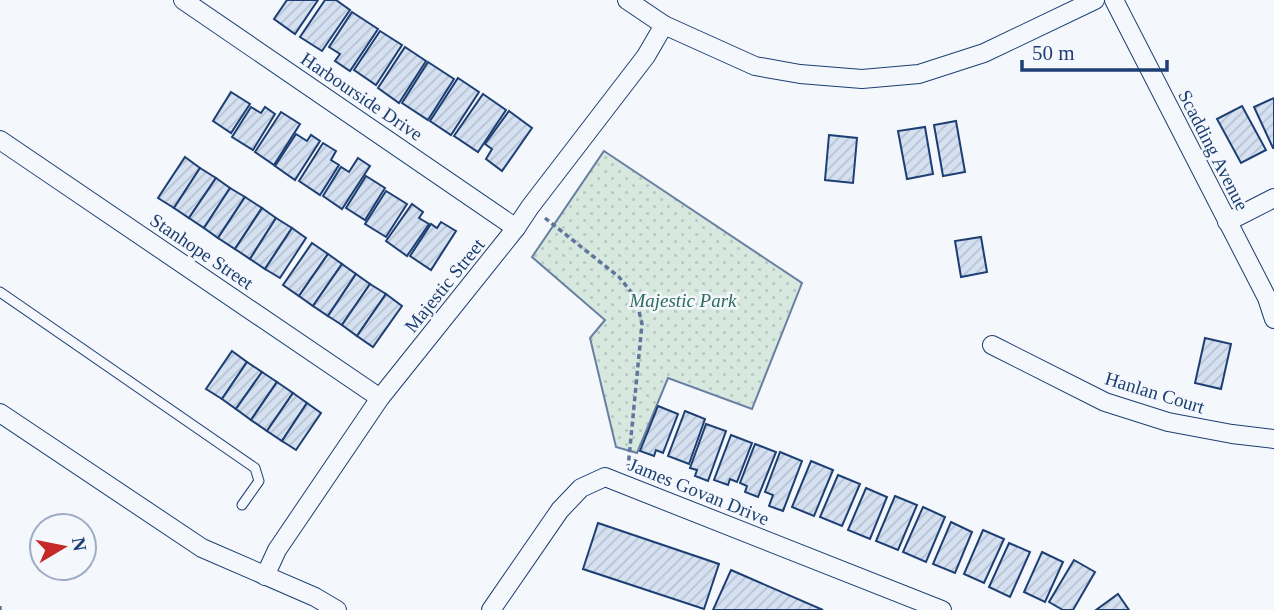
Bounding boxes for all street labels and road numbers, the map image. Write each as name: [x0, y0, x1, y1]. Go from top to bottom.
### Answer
street label: Harbourside Drive: [297, 48, 426, 145]
street label: Scadding Avenue: [1174, 87, 1253, 214]
street label: Stanhope Street: [146, 209, 258, 294]
street label: Majestic Street: [400, 234, 489, 336]
street label: Hanlan Court: [1103, 367, 1208, 418]
street label: James Govan Drive: [625, 454, 772, 529]

